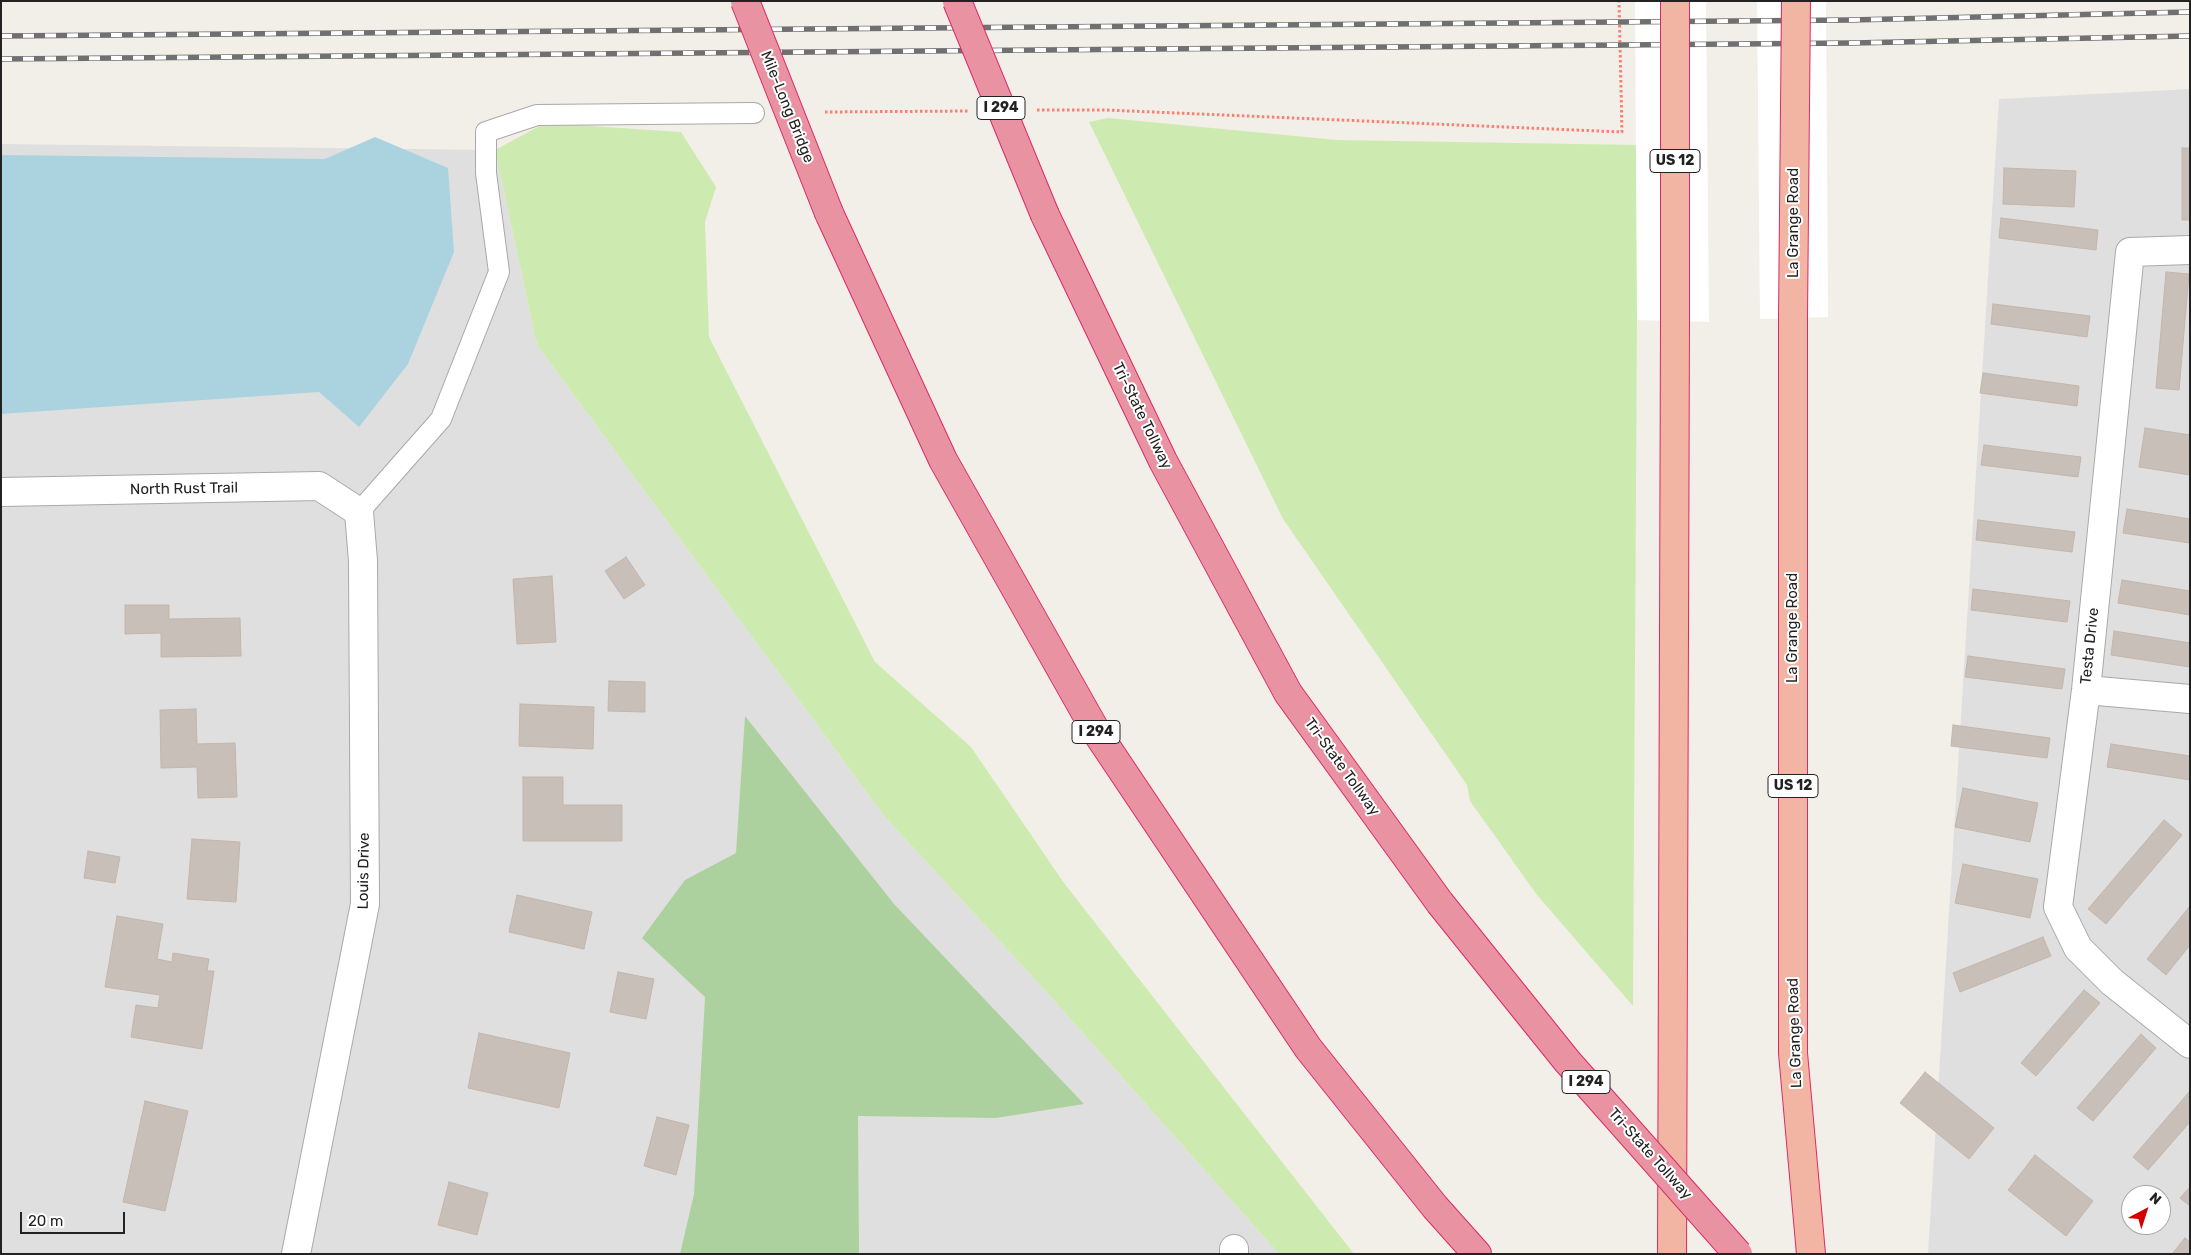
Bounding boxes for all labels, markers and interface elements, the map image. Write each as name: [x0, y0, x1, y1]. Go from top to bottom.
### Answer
street label: Mile-Long Bridge: [756, 48, 818, 166]
road number: I 294: [977, 96, 1025, 120]
road number: US 12: [1650, 150, 1700, 172]
street label: La Grange Road: [1785, 168, 1803, 278]
street label: Tri-State Tollway: [1108, 360, 1176, 472]
street label: North Rust Trail: [130, 479, 238, 499]
street label: La Grange Road: [1784, 573, 1802, 683]
street label: Testa Drive: [2077, 607, 2103, 685]
street label: Tri-State Tollway: [1300, 715, 1384, 819]
road number: I 294: [1072, 720, 1120, 744]
road number: US 12: [1768, 774, 1818, 798]
street label: Louis Drive: [354, 832, 374, 910]
street label: La Grange Road: [1784, 978, 1806, 1088]
road number: I 294: [1562, 1070, 1610, 1094]
street label: Tri-State Tollway: [1604, 1105, 1696, 1203]
north arrow: [2121, 1185, 2171, 1235]
text: N: [2146, 1189, 2165, 1209]
scale bar: [22, 1202, 128, 1234]
text: 20 m: [28, 1212, 63, 1230]

